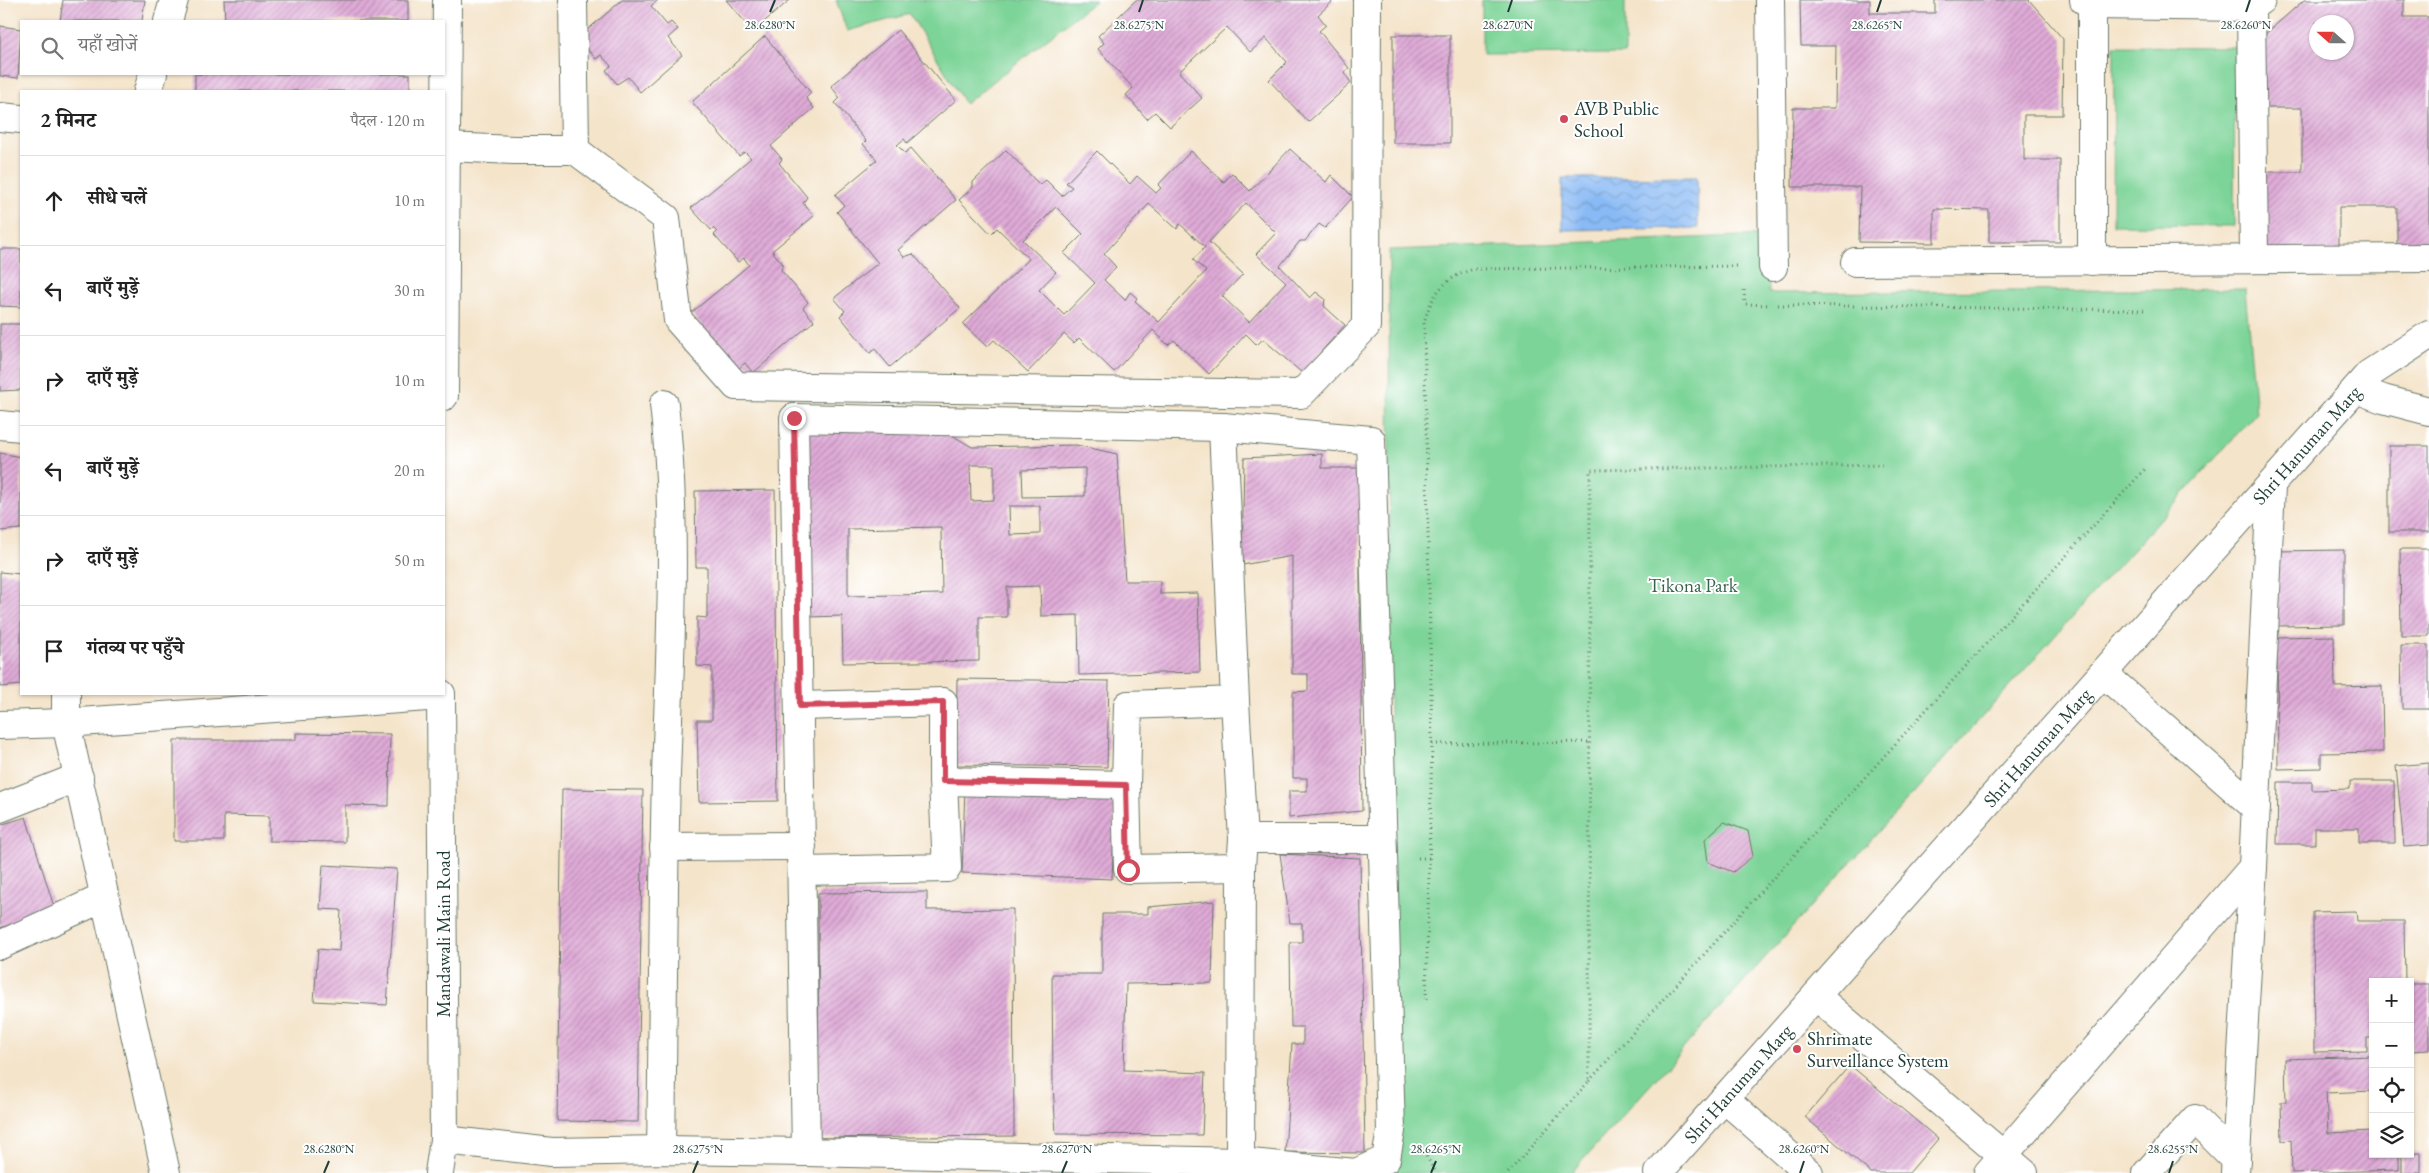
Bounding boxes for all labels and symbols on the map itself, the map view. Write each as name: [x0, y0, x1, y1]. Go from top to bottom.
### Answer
north arrow: [2309, 15, 2354, 60]
text: 28.6280°N: [745, 17, 796, 33]
text: 28.6275°N: [1114, 17, 1165, 33]
text: 28.6270°N: [1483, 17, 1534, 33]
text: 28.6265°N: [1852, 17, 1903, 33]
text: 28.6260°N: [2221, 17, 2272, 33]
place label: AVB Public School: [1573, 96, 1659, 143]
marker: AVB Public School: [1558, 113, 1570, 125]
street label: Shri Hanuman Marg: [2246, 379, 2366, 510]
route end: [783, 407, 806, 430]
park label: Tikona Park: [1648, 573, 1739, 598]
street label: Shri Hanuman Marg: [1977, 682, 2097, 812]
street label: Mandawali Main Road: [431, 850, 456, 1018]
route start: [1117, 859, 1140, 882]
street label: Shri Hanuman Marg: [1678, 1018, 1798, 1148]
place label: Shrimate Surveillance System: [1807, 1026, 1949, 1073]
marker: Shrimate Surveillance System: [1791, 1043, 1803, 1055]
text: 28.6280°N: [304, 1141, 355, 1157]
text: 28.6275°N: [673, 1141, 724, 1157]
text: 28.6270°N: [1042, 1141, 1093, 1157]
text: 28.6265°N: [1411, 1141, 1462, 1157]
text: 28.6260°N: [1779, 1141, 1830, 1157]
text: 28.6255°N: [2148, 1141, 2199, 1157]

